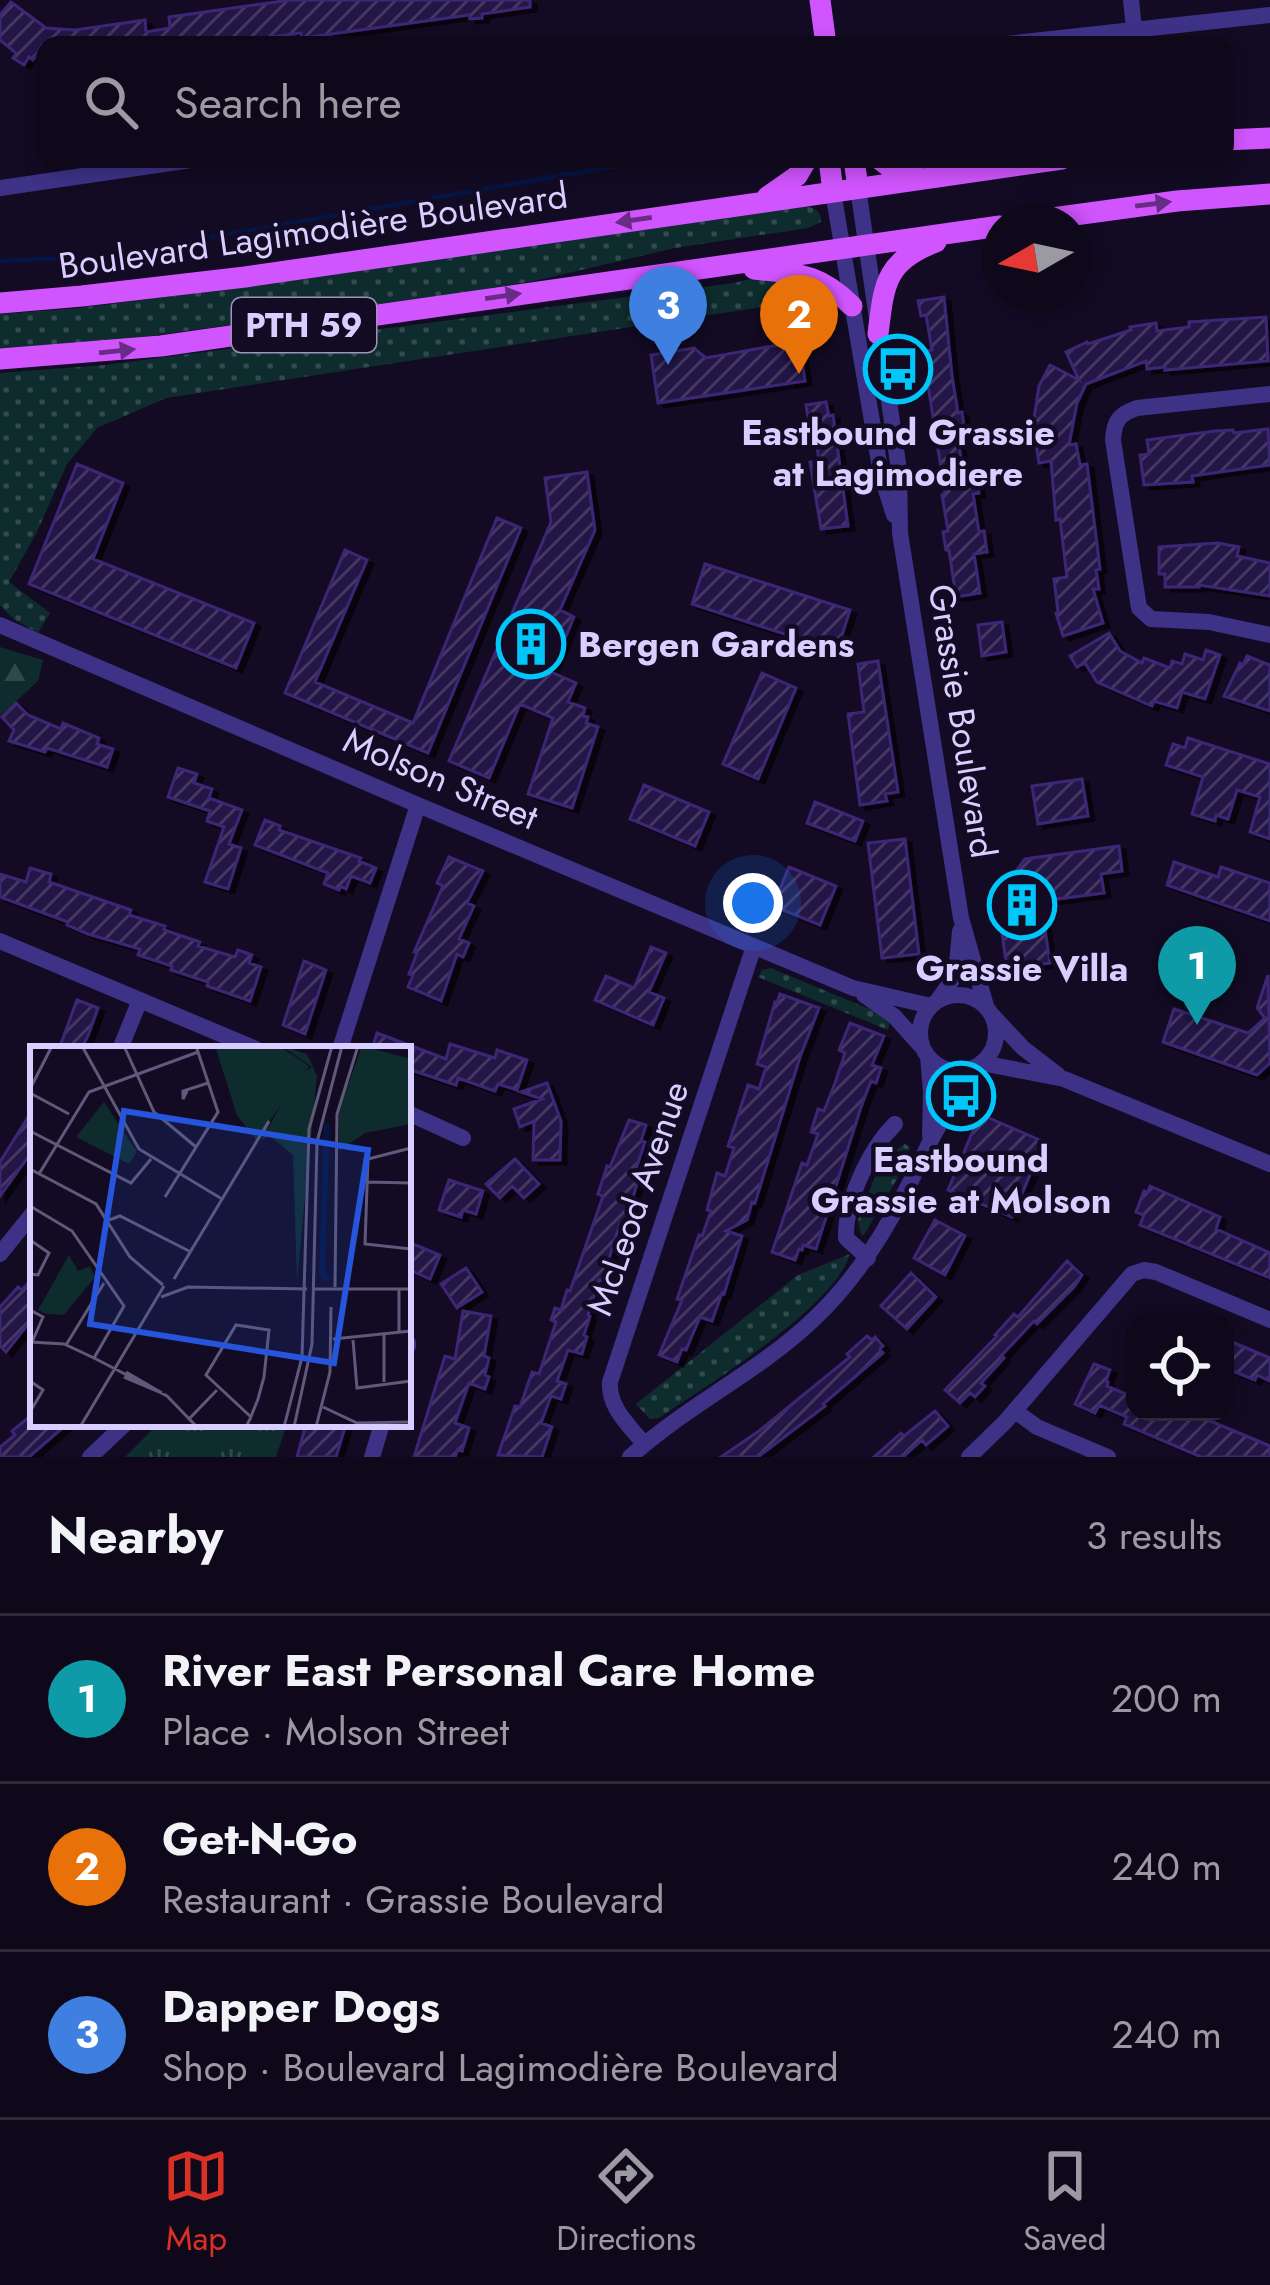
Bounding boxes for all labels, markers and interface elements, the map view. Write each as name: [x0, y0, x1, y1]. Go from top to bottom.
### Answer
search box: [36, 36, 1234, 168]
icon: search: [78, 69, 144, 135]
text: Search here: [174, 70, 402, 135]
street label: Boulevard Lagimodière Boulevard: [55, 169, 571, 291]
one-way arrow: [1135, 194, 1172, 213]
north arrow: [982, 204, 1090, 312]
one-way arrow: [615, 211, 652, 230]
pin: 3: [629, 266, 707, 365]
pin: 2: [760, 275, 838, 374]
one-way arrow: [485, 286, 522, 305]
road number: PTH 59: [232, 298, 376, 352]
bus stop icon: Eastbound Grassie at Lagimodiere: [863, 334, 933, 404]
one-way arrow: [99, 342, 136, 361]
place label: Eastbound Grassie at Lagimodiere: [741, 406, 1055, 499]
street label: Grassie Boulevard: [916, 581, 1010, 861]
building icon: Bergen Gardens: [496, 609, 566, 679]
place label: Bergen Gardens: [578, 618, 854, 670]
street label: Molson Street: [336, 714, 547, 842]
building icon: Grassie Villa: [987, 870, 1057, 940]
your location: [723, 873, 783, 933]
pin: 1: [1158, 926, 1236, 1025]
place label: Grassie Villa: [916, 942, 1128, 994]
inset map: [30, 1046, 411, 1427]
bus stop icon: Eastbound Grassie at Molson: [926, 1061, 996, 1131]
street label: McLeod Avenue: [573, 1074, 701, 1322]
place label: Eastbound Grassie at Molson: [811, 1133, 1111, 1226]
map controls: [1126, 1313, 1234, 1421]
button: locate: [1126, 1313, 1234, 1421]
text: Nearby: [48, 1498, 223, 1572]
text: 3 results: [1086, 1507, 1222, 1564]
text: River East Personal Care Home: [162, 1638, 815, 1703]
text: 1: [77, 1670, 97, 1727]
text: 200 m: [1111, 1670, 1222, 1727]
text: Place · Molson Street: [162, 1703, 509, 1760]
text: Get-N-Go: [162, 1806, 358, 1871]
text: 2: [74, 1838, 100, 1895]
text: 240 m: [1112, 1838, 1222, 1895]
text: Restaurant · Grassie Boulevard: [162, 1871, 665, 1928]
text: Dapper Dogs: [162, 1974, 440, 2039]
text: 3: [75, 2006, 99, 2063]
text: 240 m: [1112, 2006, 1222, 2063]
text: Shop · Boulevard Lagimodière Boulevard: [162, 2039, 839, 2096]
tab: Map: [163, 2143, 229, 2262]
tab: Directions: [556, 2143, 696, 2262]
tab: Saved: [1023, 2143, 1107, 2262]

